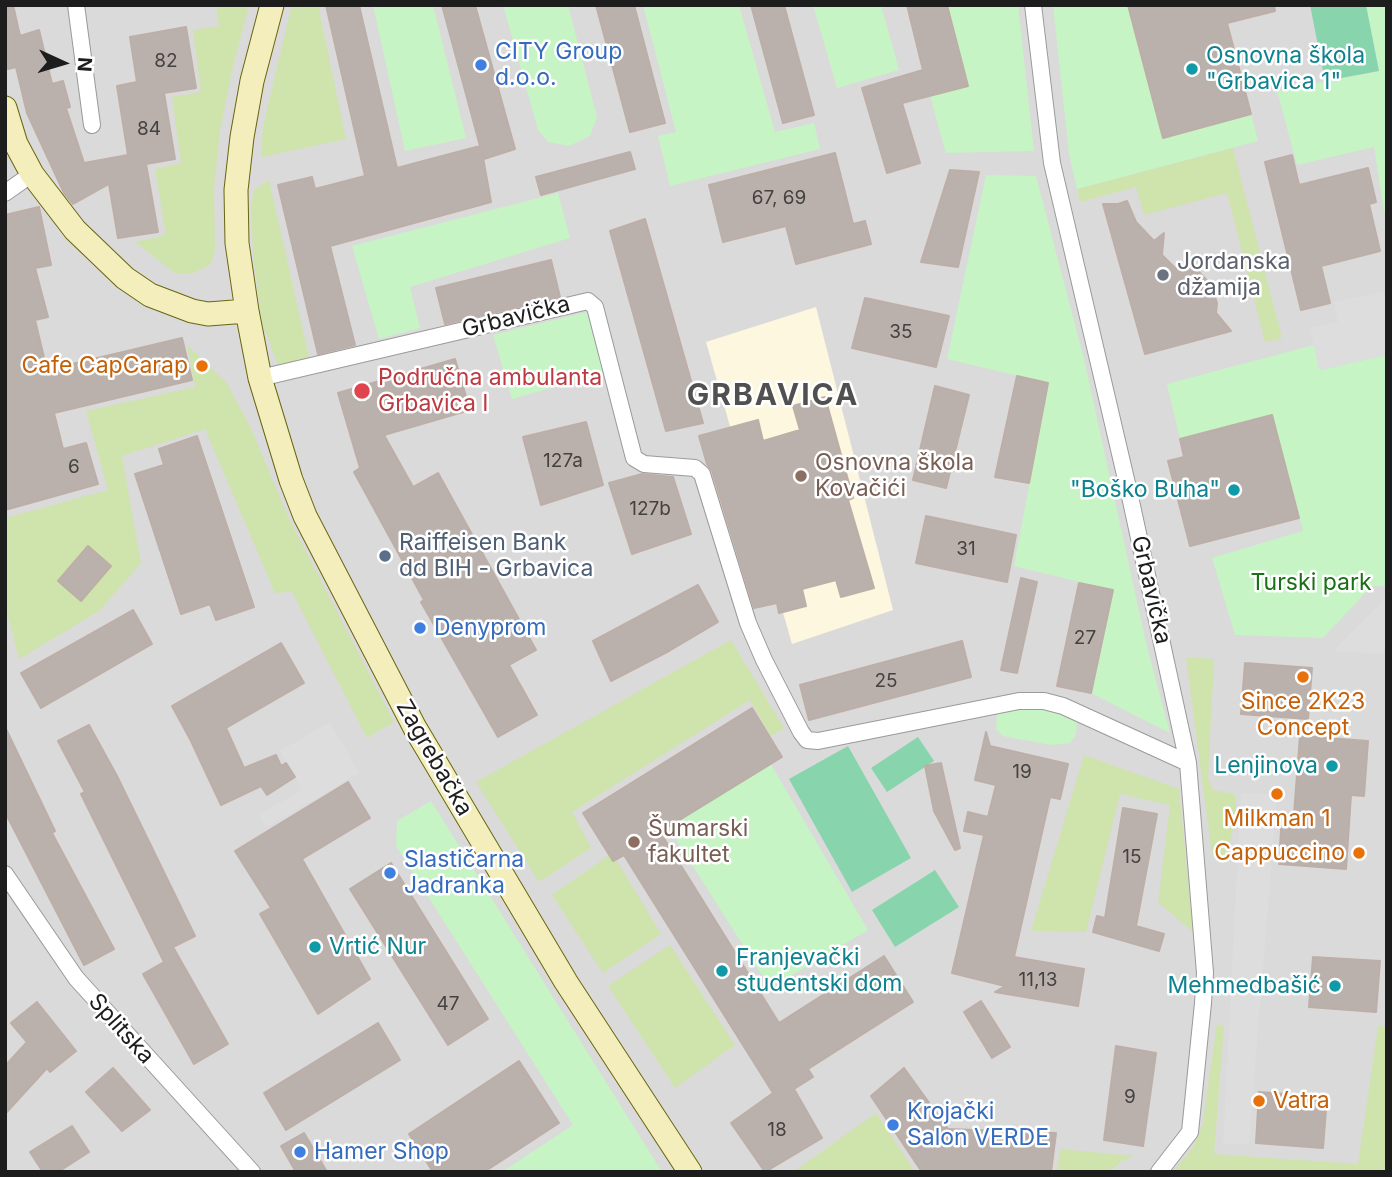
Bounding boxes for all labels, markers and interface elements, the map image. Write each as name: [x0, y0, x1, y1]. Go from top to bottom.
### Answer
north arrow: [28, 28, 98, 98]
place label: CITY Group d.o.o.: [495, 38, 622, 92]
place label: Osnovna škola "Grbavica 1": [1206, 42, 1365, 96]
house number: 82: [154, 50, 178, 72]
text: N: [72, 56, 96, 73]
marker: CITY Group d.o.o.: [473, 57, 489, 73]
marker: Osnovna škola "Grbavica 1": [1184, 61, 1200, 77]
house number: 84: [137, 118, 161, 140]
house number: 67, 69: [752, 187, 806, 209]
place label: Jordanska džamija: [1177, 248, 1290, 302]
marker: Jordanska džamija: [1155, 267, 1171, 283]
street label: Grbavička: [459, 290, 573, 344]
house number: 35: [889, 321, 913, 343]
place label: Cafe CapCarap: [21, 352, 188, 380]
marker: Cafe CapCarap: [194, 358, 210, 374]
place label: Područna ambulanta Grbavica I: [378, 364, 602, 418]
district label: GRBAVICA: [688, 378, 858, 414]
marker: Područna ambulanta Grbavica I: [352, 381, 372, 401]
place label: Osnovna škola Kovačići: [815, 449, 974, 503]
house number: 127a: [543, 450, 583, 472]
house number: 6: [68, 456, 80, 478]
marker: Osnovna škola Kovačići: [793, 468, 809, 484]
place label: "Boško Buha": [1070, 476, 1220, 504]
marker: "Boško Buha": [1226, 482, 1242, 498]
house number: 127b: [629, 498, 671, 520]
place label: Raiffeisen Bank dd BIH - Grbavica: [399, 529, 593, 583]
street label: Grbavička: [1125, 533, 1177, 647]
house number: 31: [956, 538, 976, 560]
marker: Raiffeisen Bank dd BIH - Grbavica: [377, 548, 393, 564]
park label: Turski park: [1250, 569, 1372, 597]
place label: Denyprom: [434, 614, 546, 642]
marker: Denyprom: [412, 620, 428, 636]
house number: 27: [1074, 627, 1096, 649]
marker: Since 2K23 Concept: [1295, 669, 1311, 685]
house number: 25: [874, 670, 898, 692]
place label: Since 2K23 Concept: [1241, 688, 1365, 742]
street label: Zagrebačka: [390, 695, 478, 821]
place label: Lenjinova: [1214, 752, 1318, 780]
marker: Lenjinova: [1324, 758, 1340, 774]
house number: 19: [1012, 761, 1032, 783]
marker: Milkman 1: [1269, 786, 1285, 802]
place label: Milkman 1: [1223, 805, 1331, 833]
place label: Šumarski fakultet: [648, 815, 748, 869]
marker: Šumarski fakultet: [626, 834, 642, 850]
place label: Cappuccino: [1214, 839, 1345, 867]
marker: Cappuccino: [1351, 845, 1367, 861]
place label: Slastičarna Jadranka: [404, 846, 524, 900]
house number: 15: [1122, 846, 1142, 868]
marker: Slastičarna Jadranka: [382, 865, 398, 881]
place label: Vrtić Nur: [329, 933, 426, 961]
marker: Vrtić Nur: [307, 939, 323, 955]
place label: Franjevački studentski dom: [736, 944, 902, 998]
marker: Franjevački studentski dom: [714, 963, 730, 979]
house number: 11,13: [1019, 969, 1057, 991]
place label: Mehmedbašić: [1168, 972, 1321, 1000]
marker: Mehmedbašić: [1327, 978, 1343, 994]
street label: Splitska: [82, 988, 160, 1070]
house number: 47: [436, 993, 460, 1015]
house number: 9: [1124, 1086, 1136, 1108]
place label: Vatra: [1273, 1087, 1330, 1115]
marker: Vatra: [1251, 1093, 1267, 1109]
place label: Krojački Salon VERDE: [907, 1098, 1049, 1152]
marker: Krojački Salon VERDE: [885, 1117, 901, 1133]
house number: 18: [767, 1119, 787, 1141]
place label: Hamer Shop: [314, 1138, 449, 1166]
marker: Hamer Shop: [292, 1144, 308, 1160]

